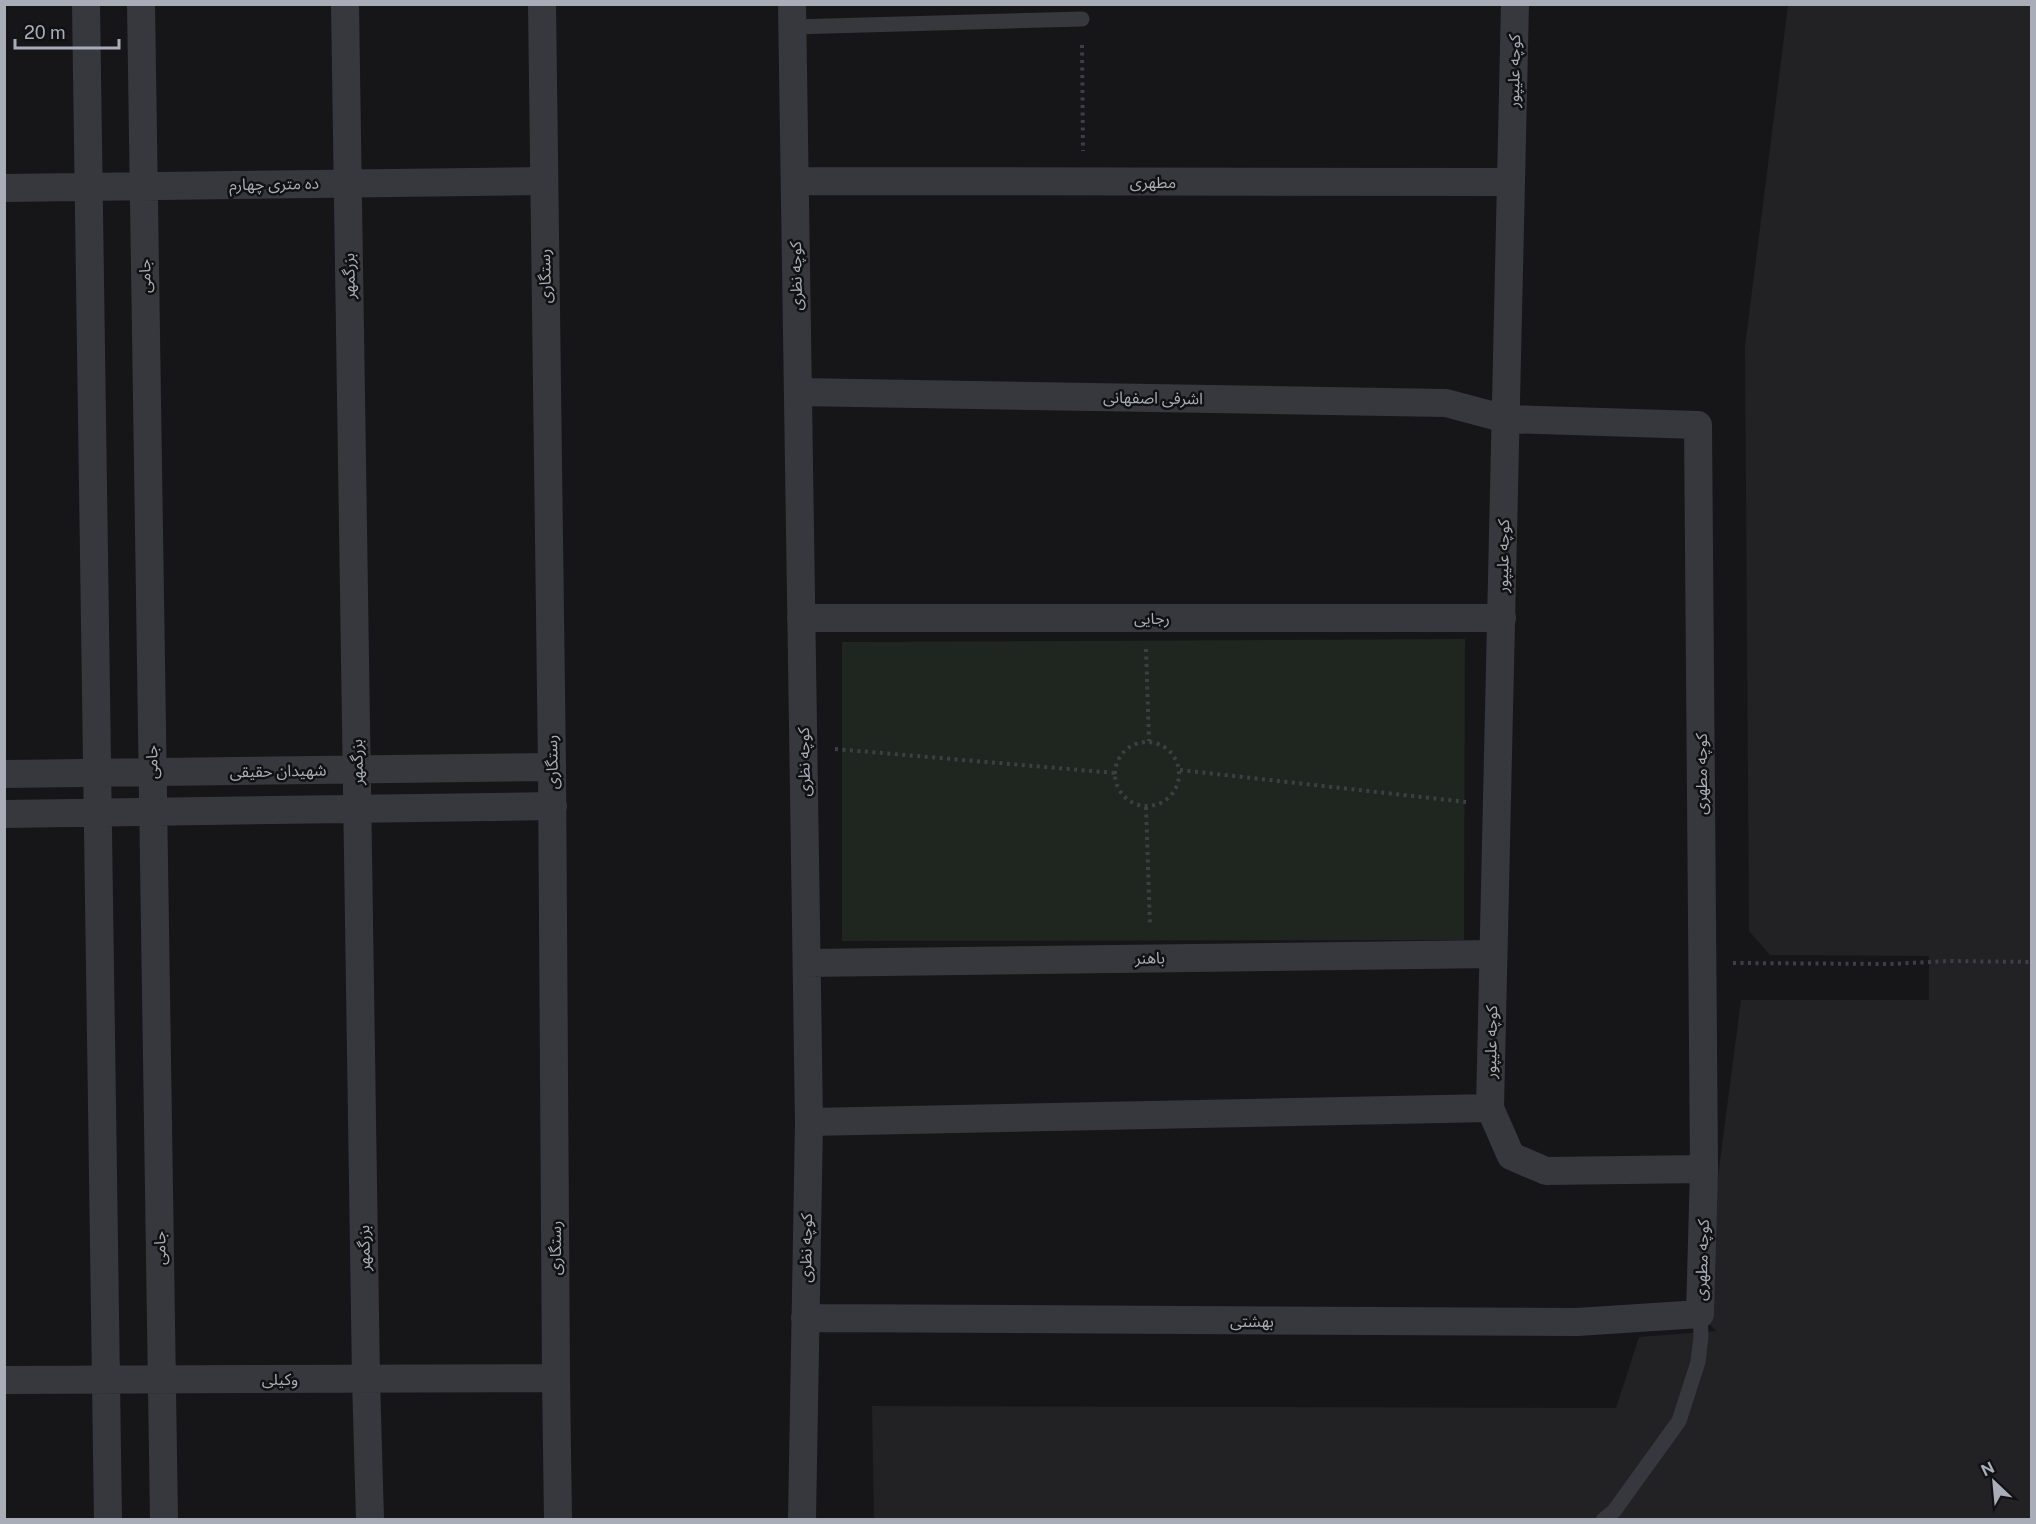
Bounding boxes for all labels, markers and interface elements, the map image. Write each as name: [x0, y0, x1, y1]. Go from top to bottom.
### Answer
scale bar: [15, 12, 118, 50]
text: 20 m: [24, 22, 66, 43]
street label: کوچه علیپور: [1504, 34, 1525, 109]
street label: مطهری: [1130, 173, 1176, 192]
street label: ده متری چهارم: [229, 174, 319, 197]
street label: کوچه نظری: [786, 241, 807, 311]
street label: رستگاری: [535, 248, 555, 304]
street label: بزرگمهر: [339, 253, 359, 300]
street label: جامی: [135, 259, 155, 293]
street label: اشرفی اصفهانی: [1103, 388, 1203, 408]
street label: کوچه علیپور: [1493, 519, 1514, 594]
street label: رجایی: [1134, 609, 1170, 628]
street label: کوچه نظری: [794, 727, 815, 797]
street label: کوچه مطهری: [1692, 733, 1712, 815]
street label: رستگاری: [542, 734, 562, 790]
street label: بزرگمهر: [347, 739, 367, 786]
street label: جامی: [142, 745, 162, 779]
street label: شهیدان حقیقی: [229, 761, 327, 781]
street label: باهنر: [1134, 948, 1165, 968]
street label: کوچه علیپور: [1481, 1005, 1502, 1080]
street label: کوچه نظری: [796, 1213, 817, 1283]
street label: کوچه مطهری: [1691, 1218, 1714, 1301]
street label: رستگاری: [546, 1221, 565, 1275]
street label: بزرگمهر: [354, 1225, 374, 1272]
street label: جامی: [150, 1231, 170, 1265]
street label: بهشتی: [1230, 1312, 1274, 1331]
street label: وکیلی: [262, 1370, 298, 1389]
north arrow: [1964, 1452, 2024, 1512]
text: N: [1978, 1458, 1997, 1480]

